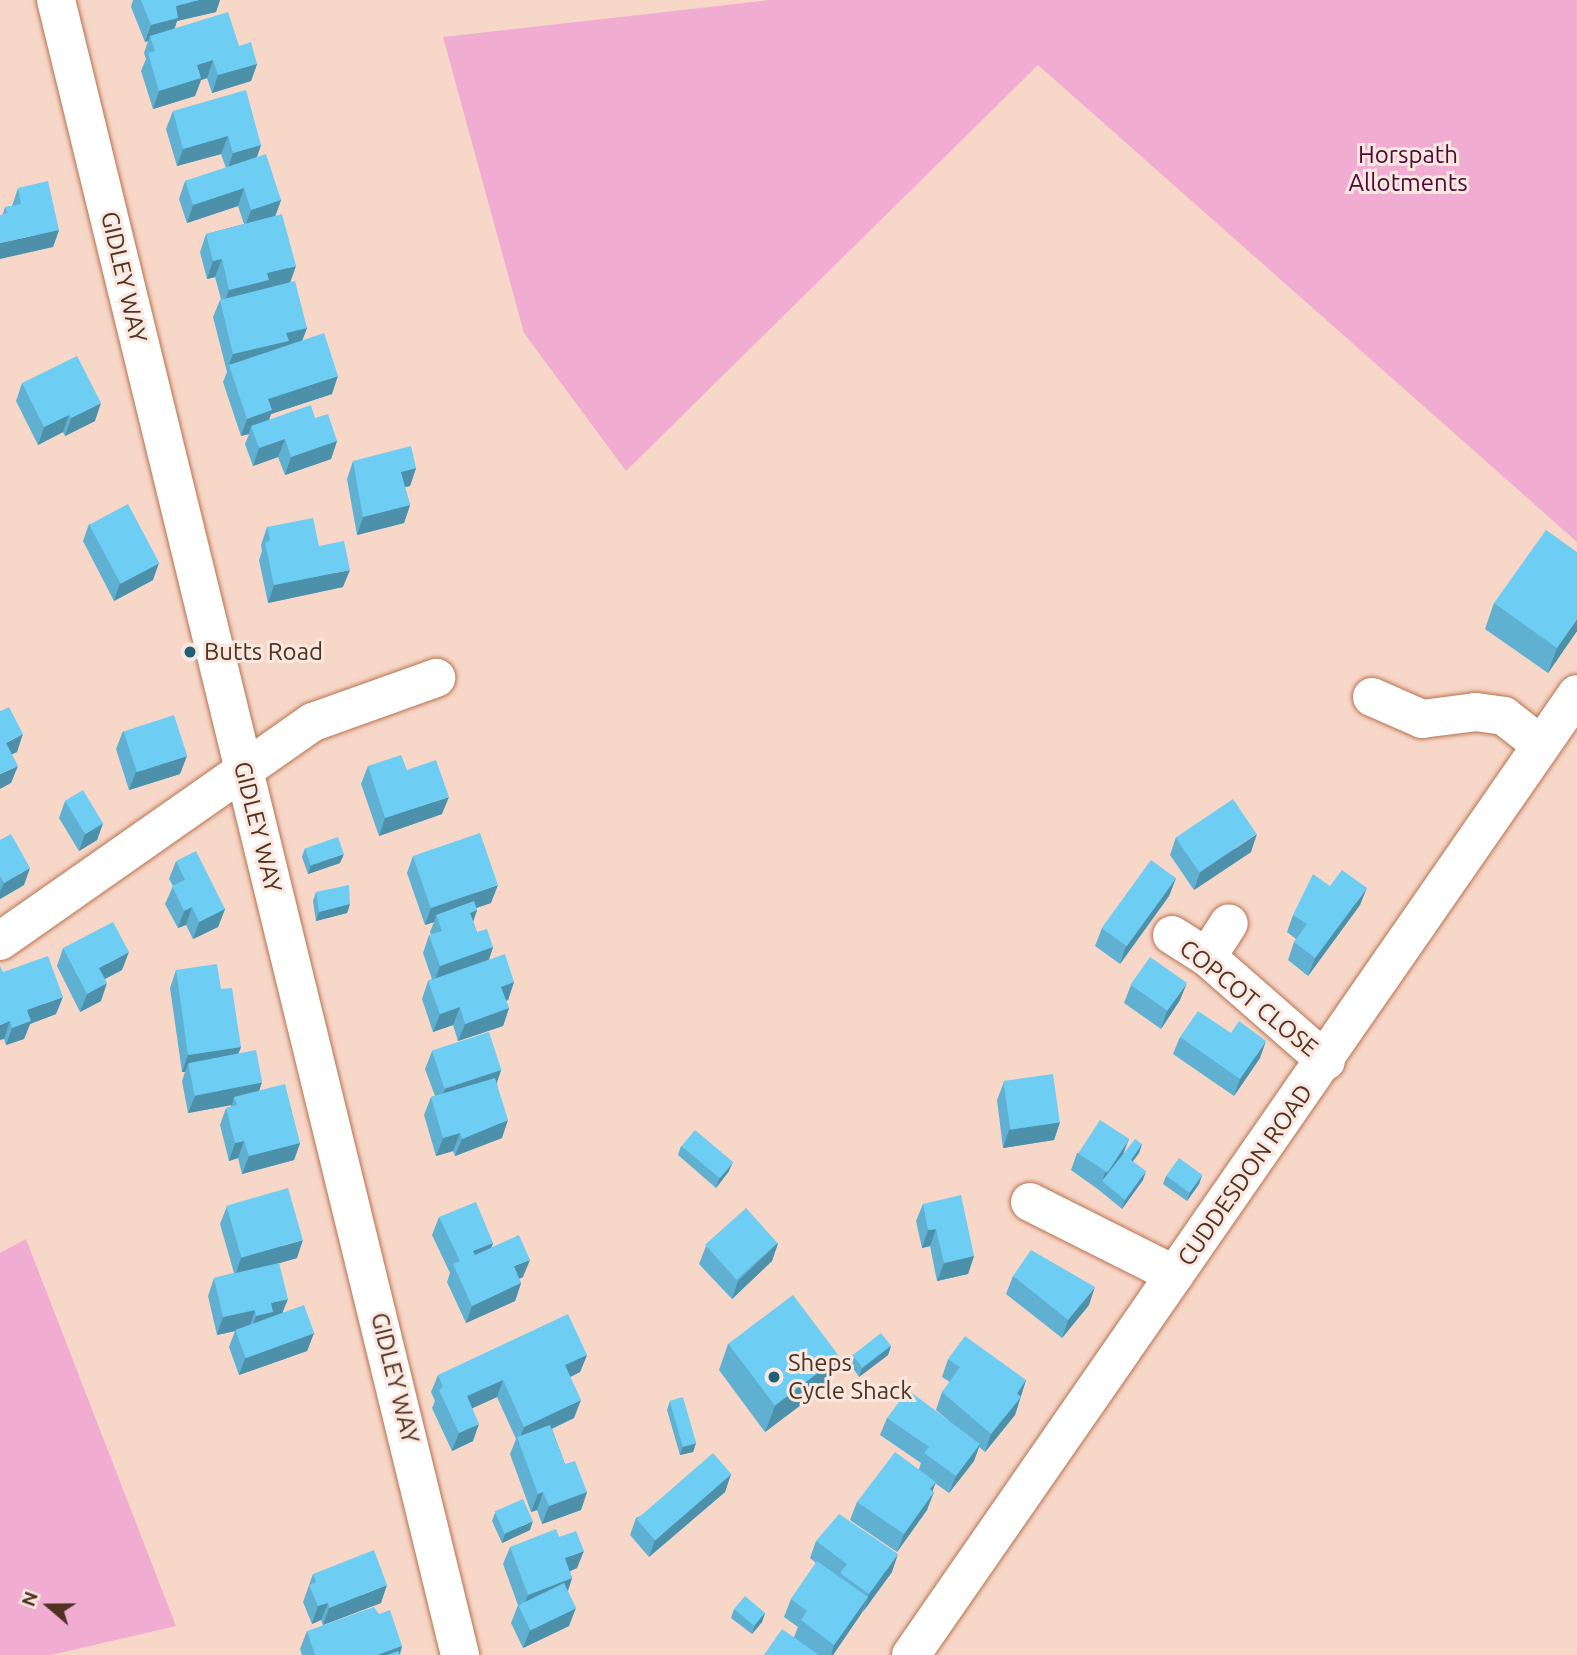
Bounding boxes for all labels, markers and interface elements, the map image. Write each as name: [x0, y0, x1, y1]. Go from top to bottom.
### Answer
park label: Horspath Allotments: [1348, 141, 1468, 197]
street label: GIDLEY WAY: [95, 209, 153, 345]
place label: Butts Road: [204, 638, 323, 666]
marker: Butts Road: [182, 644, 198, 660]
street label: GIDLEY WAY: [228, 759, 288, 895]
street label: COPCOT CLOSE: [1174, 933, 1324, 1063]
street label: CUDDESDON ROAD: [1172, 1079, 1318, 1271]
street label: GIDLEY WAY: [365, 1310, 425, 1446]
place label: Sheps Cycle Shack: [788, 1349, 912, 1405]
marker: Sheps Cycle Shack: [766, 1369, 782, 1385]
north arrow: [14, 1571, 84, 1641]
text: N: [17, 1588, 42, 1609]

